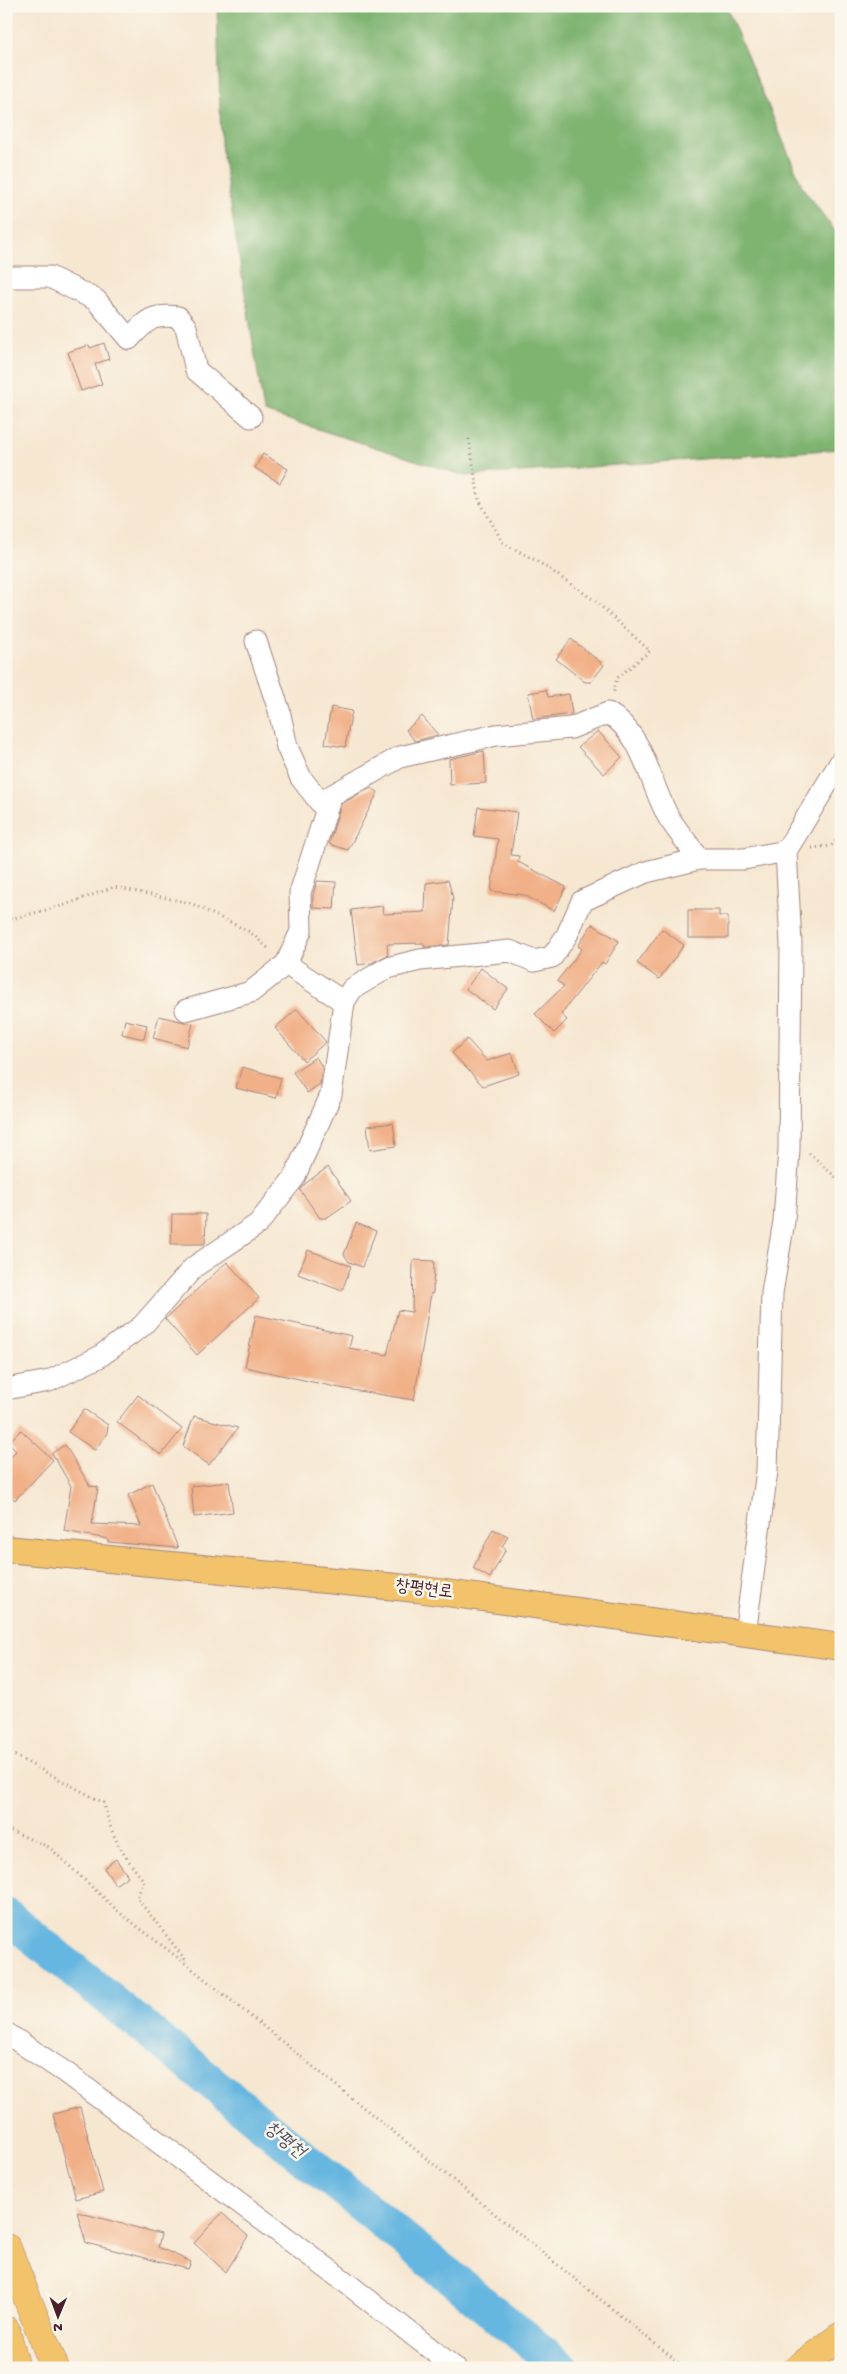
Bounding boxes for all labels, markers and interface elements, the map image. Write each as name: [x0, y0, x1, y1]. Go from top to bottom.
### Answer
street label: 창평현로: [394, 1576, 454, 1604]
water label: 창평천: [259, 2118, 310, 2165]
north arrow: [32, 2292, 82, 2342]
text: N: [53, 2318, 63, 2335]

